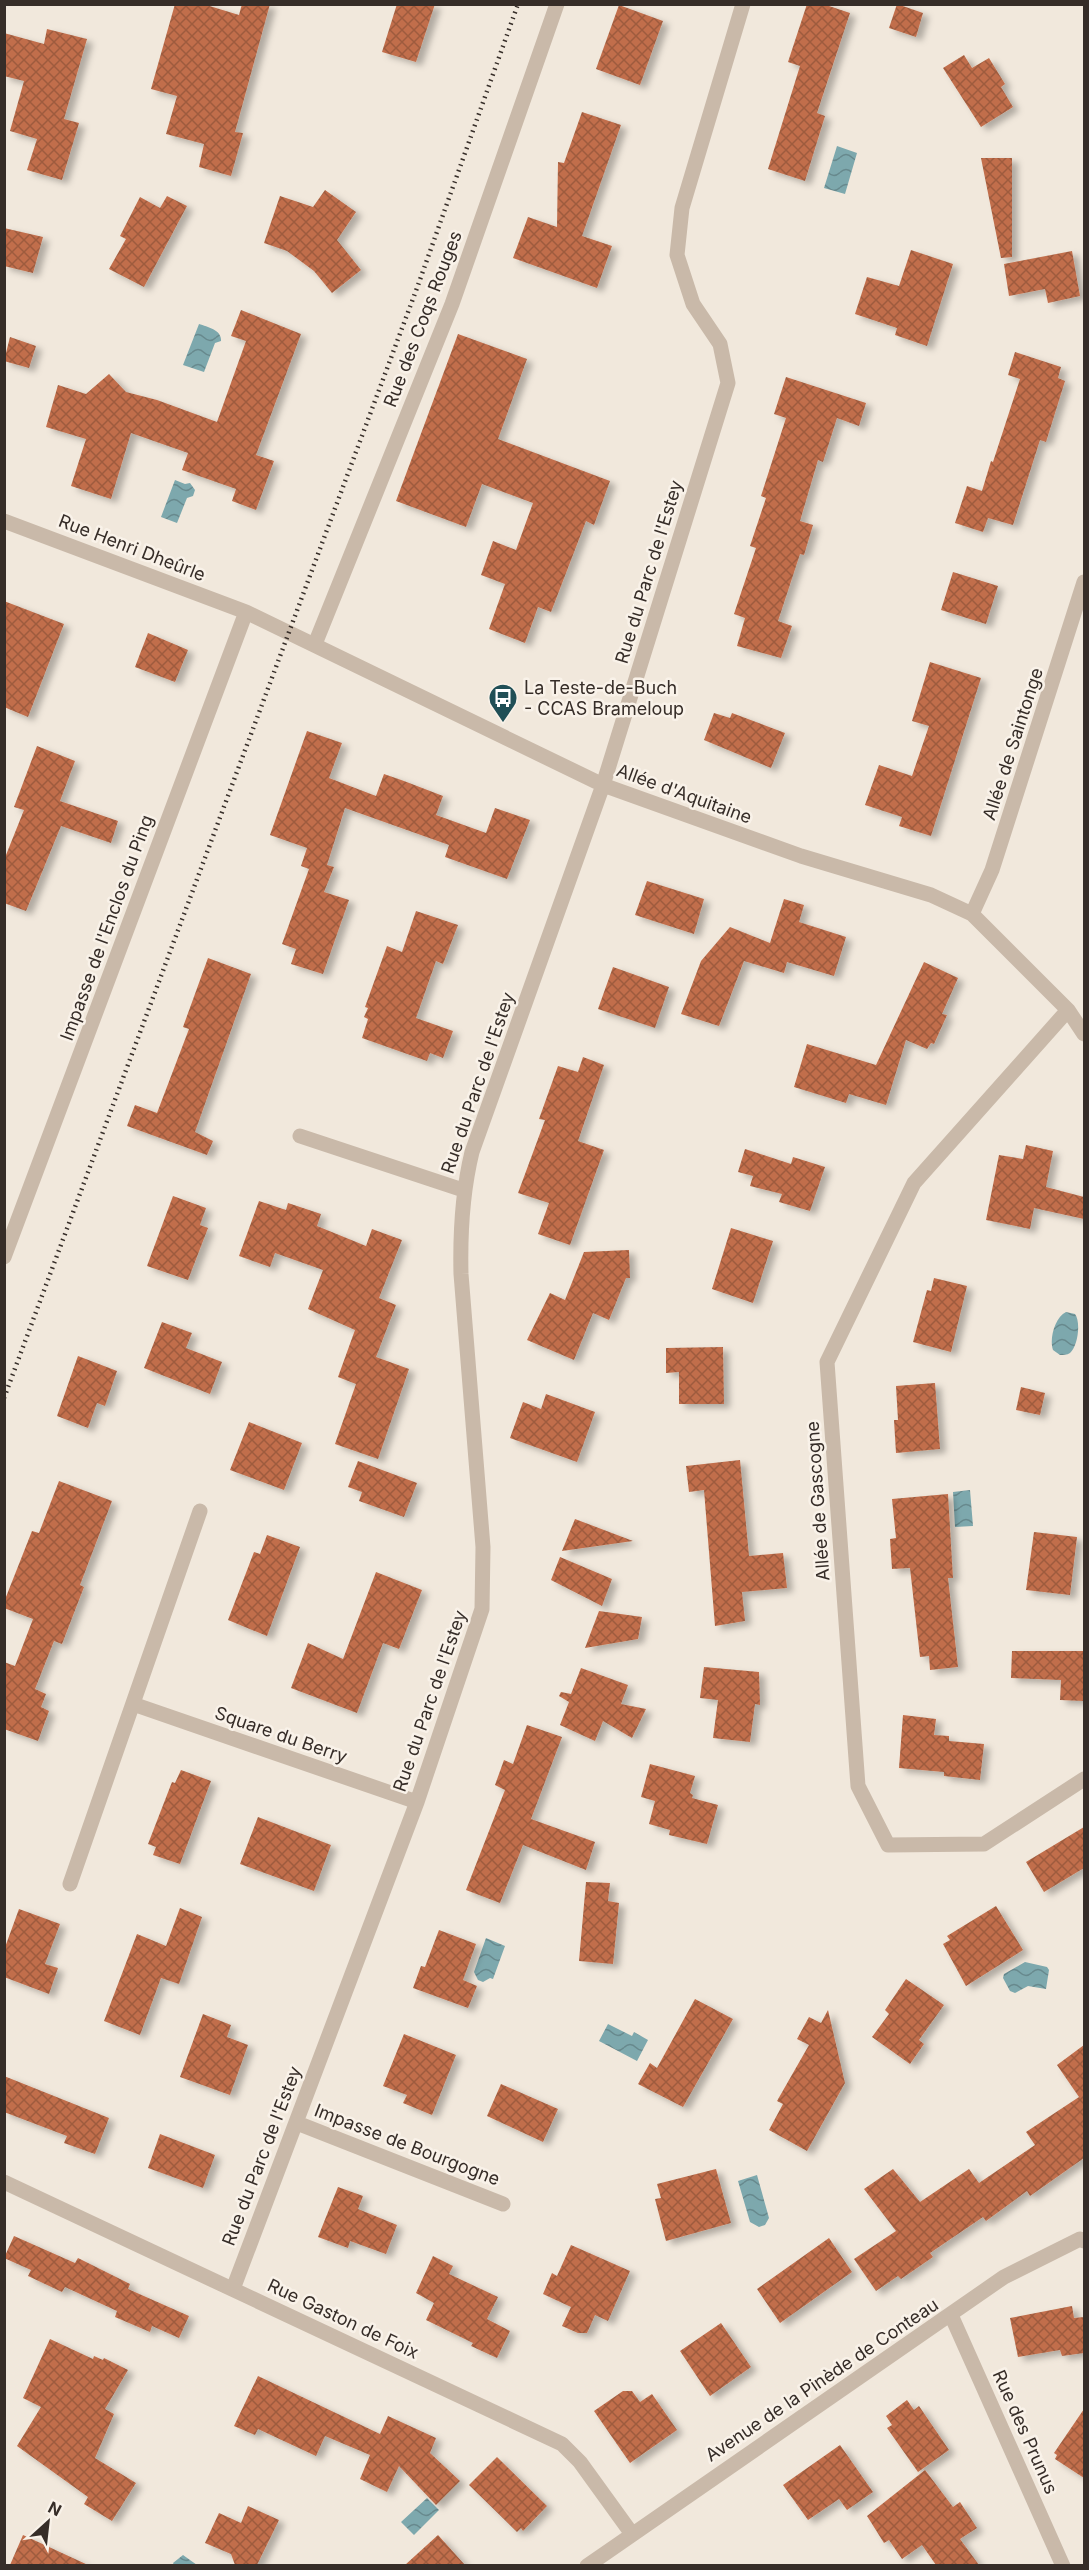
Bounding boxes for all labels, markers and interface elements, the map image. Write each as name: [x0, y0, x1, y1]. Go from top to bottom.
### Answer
street label: Rue des Coqs Rouges: [379, 228, 466, 410]
street label: Rue du Parc de l'Estey: [611, 478, 686, 666]
street label: Rue Henri Dheûrle: [56, 510, 209, 585]
street label: Allée de Saintonge: [978, 665, 1047, 823]
place label: La Teste-de-Buch - CCAS Brameloup: [524, 677, 684, 719]
bus stop icon: La Teste-de-Buch - CCAS Brameloup: [487, 682, 519, 724]
street label: Allée d'Aquitaine: [614, 759, 755, 828]
street label: Impasse de l'Enclos du Ping: [56, 812, 157, 1043]
street label: Rue du Parc de l'Estey: [437, 989, 518, 1176]
street label: Allée de Gascogne: [801, 1420, 834, 1582]
street label: Rue du Parc de l'Estey: [389, 1607, 470, 1794]
street label: Square du Berry: [212, 1702, 350, 1767]
street label: Rue du Parc de l'Estey: [218, 2063, 305, 2249]
street label: Impasse de Bourgogne: [312, 2099, 503, 2190]
street label: Rue Gaston de Foix: [264, 2274, 422, 2363]
street label: Avenue de la Pinède de Conteau: [701, 2294, 942, 2466]
street label: Rue des Prunus: [989, 2367, 1062, 2497]
north arrow: [18, 2492, 78, 2552]
text: N: [45, 2497, 65, 2520]

